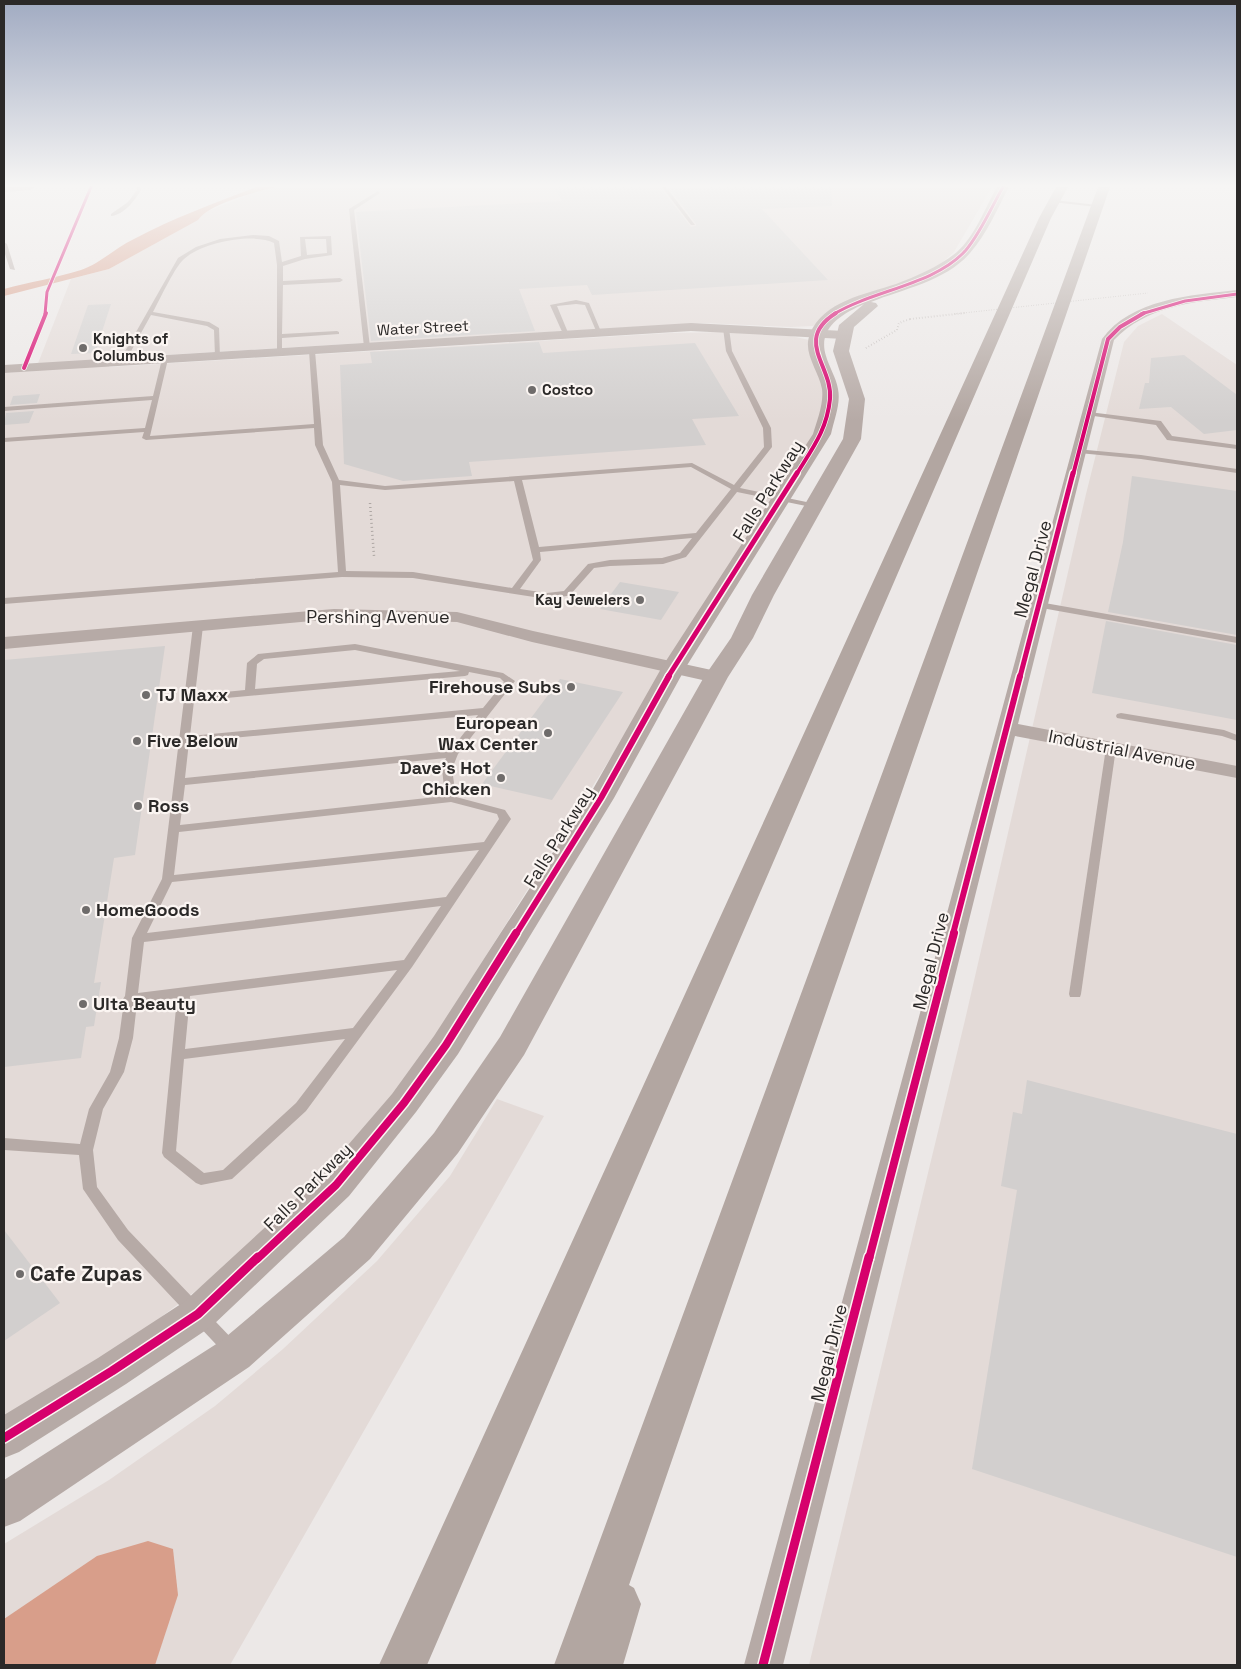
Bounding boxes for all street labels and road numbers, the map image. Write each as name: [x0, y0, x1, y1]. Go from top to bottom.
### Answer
street label: Water Street: [377, 316, 469, 339]
street label: Falls Parkway: [727, 436, 808, 546]
street label: Megal Drive: [1008, 517, 1057, 620]
street label: Pershing Avenue: [306, 605, 450, 628]
street label: Industrial Avenue: [1047, 724, 1198, 775]
street label: Falls Parkway: [518, 782, 599, 892]
street label: Megal Drive: [907, 909, 954, 1012]
street label: Falls Parkway: [259, 1138, 357, 1236]
street label: Megal Drive: [805, 1301, 852, 1404]

